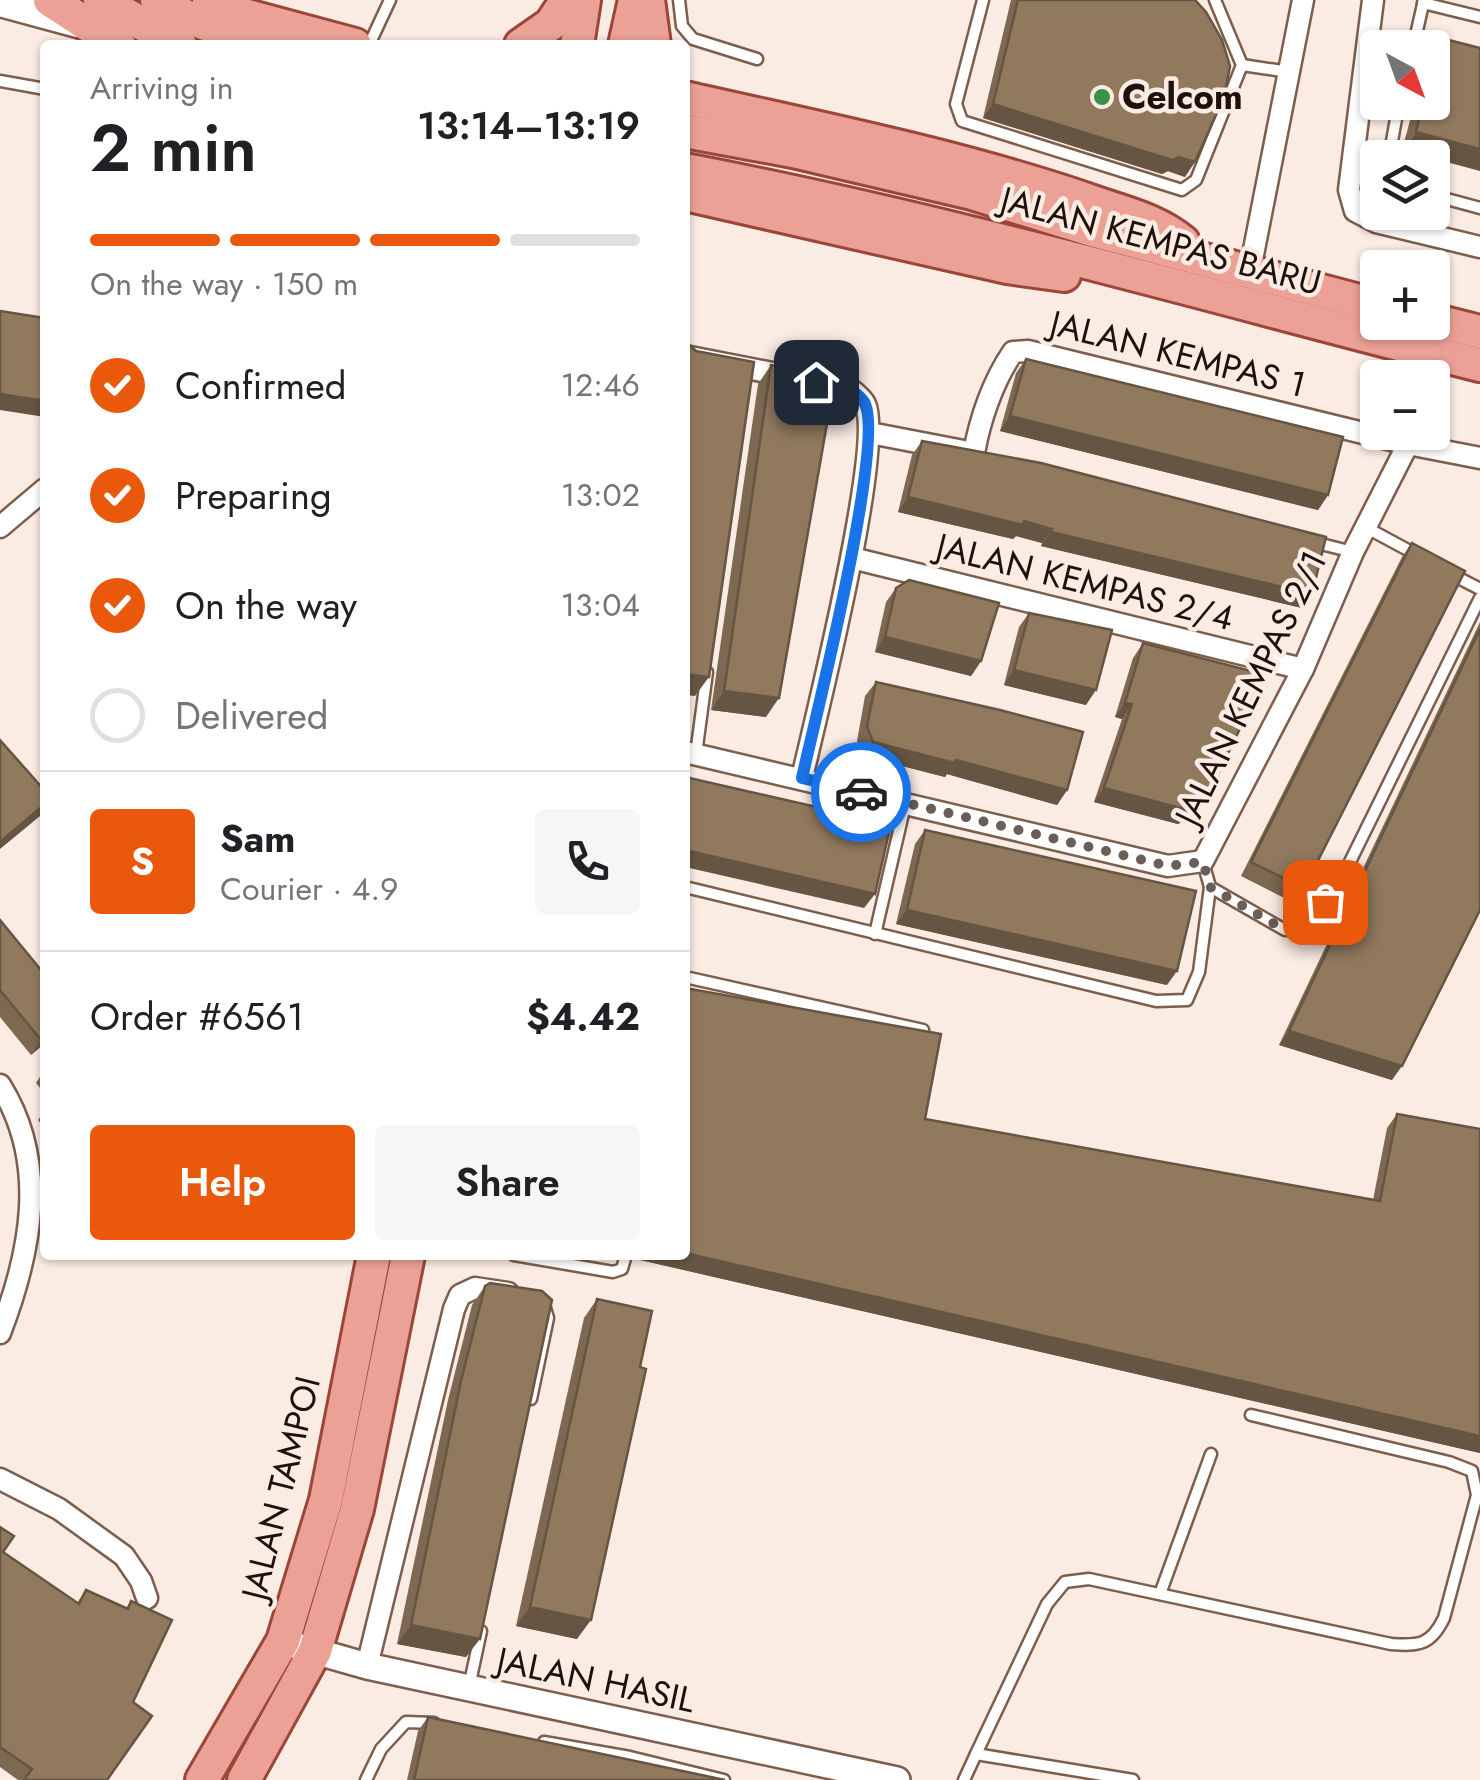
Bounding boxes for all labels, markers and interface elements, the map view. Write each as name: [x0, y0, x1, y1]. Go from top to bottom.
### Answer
north arrow: [1360, 30, 1450, 120]
map controls: [1360, 30, 1450, 450]
text: Arriving in: [90, 65, 234, 111]
place label: Celcom: [1122, 72, 1243, 122]
marker: Celcom: [1091, 86, 1113, 108]
text: 13:14–13:19: [417, 98, 640, 153]
text: 2 min: [90, 101, 257, 195]
button: layers: [1360, 140, 1450, 230]
street label: JALAN KEMPAS BARU: [992, 173, 1327, 308]
button: +: [1360, 250, 1450, 340]
text: On the way · 150 m: [90, 261, 358, 307]
street label: JALAN KEMPAS 1: [1041, 297, 1311, 410]
pin: [774, 340, 859, 425]
icon: home: [789, 355, 844, 410]
icon: check: [90, 358, 145, 413]
text: Confirmed: [175, 358, 346, 413]
button: −: [1360, 360, 1450, 450]
text: 12:46: [561, 362, 640, 408]
icon: check: [90, 468, 145, 523]
text: Preparing: [175, 468, 332, 523]
text: 13:02: [561, 472, 640, 518]
street label: JALAN KEMPAS 2/4: [927, 520, 1239, 643]
street label: JALAN KEMPAS 2/1: [1161, 542, 1339, 837]
icon: check: [90, 578, 145, 633]
text: On the way: [175, 578, 357, 633]
text: 13:04: [561, 582, 640, 628]
text: Delivered: [175, 688, 328, 743]
courier: [811, 742, 911, 842]
icon: car: [834, 765, 889, 820]
button: phone: [535, 809, 640, 914]
text: Sam: [220, 811, 295, 866]
text: S: [131, 834, 154, 889]
pin: [1283, 860, 1368, 945]
text: Courier · 4.9: [220, 866, 398, 912]
icon: bag: [1298, 875, 1353, 930]
text: Order #6561: [90, 989, 304, 1044]
text: $4.42: [526, 989, 640, 1044]
button: Help: [90, 1125, 355, 1240]
button: Share: [375, 1125, 640, 1240]
street label: JALAN TAMPOI: [228, 1371, 333, 1609]
street label: JALAN HASIL: [489, 1634, 700, 1725]

